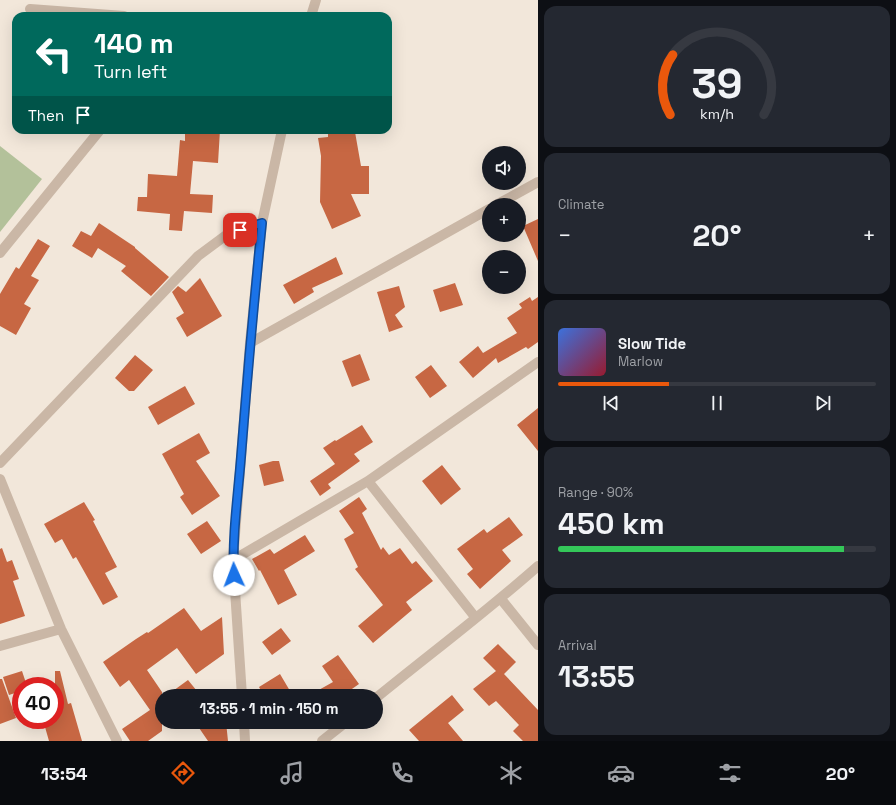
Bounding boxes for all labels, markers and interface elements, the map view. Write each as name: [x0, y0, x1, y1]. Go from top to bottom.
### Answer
text: 140 m: [94, 25, 174, 61]
icon: left: [28, 28, 80, 80]
text: 39: [692, 56, 743, 109]
text: Turn left: [94, 60, 167, 83]
icon: arrive: [72, 104, 94, 126]
text: km/h: [700, 104, 734, 122]
text: Then: [28, 106, 64, 125]
map controls: [482, 146, 526, 294]
button: sound: [482, 146, 526, 190]
text: Climate: [558, 196, 604, 213]
button: +: [482, 198, 526, 242]
pin: [223, 213, 257, 247]
text: 20°: [692, 216, 742, 255]
icon: arrive: [229, 219, 251, 241]
text: −: [558, 221, 572, 249]
text: +: [862, 221, 876, 249]
button: −: [482, 250, 526, 294]
text: Slow Tide: [618, 334, 686, 353]
text: Marlow: [618, 353, 663, 370]
icon: previous: [600, 392, 622, 414]
icon: pause: [706, 392, 728, 414]
icon: next: [812, 392, 834, 414]
text: Range · 90%: [558, 484, 633, 501]
text: 450 km: [558, 504, 665, 543]
position arrow: [213, 554, 255, 596]
text: Arrival: [558, 637, 597, 654]
text: 13:55: [558, 657, 635, 696]
speed limit sign: 40: [12, 677, 64, 729]
text: 13:55 · 1 min · 150 m: [200, 699, 338, 718]
icon: directions: [169, 759, 197, 787]
icon: music: [278, 759, 306, 787]
icon: phone: [388, 759, 416, 787]
icon: climate: [497, 759, 525, 787]
icon: car: [607, 759, 635, 787]
icon: filters: [716, 759, 744, 787]
text: 13:54: [41, 762, 87, 785]
text: 20°: [826, 762, 855, 785]

